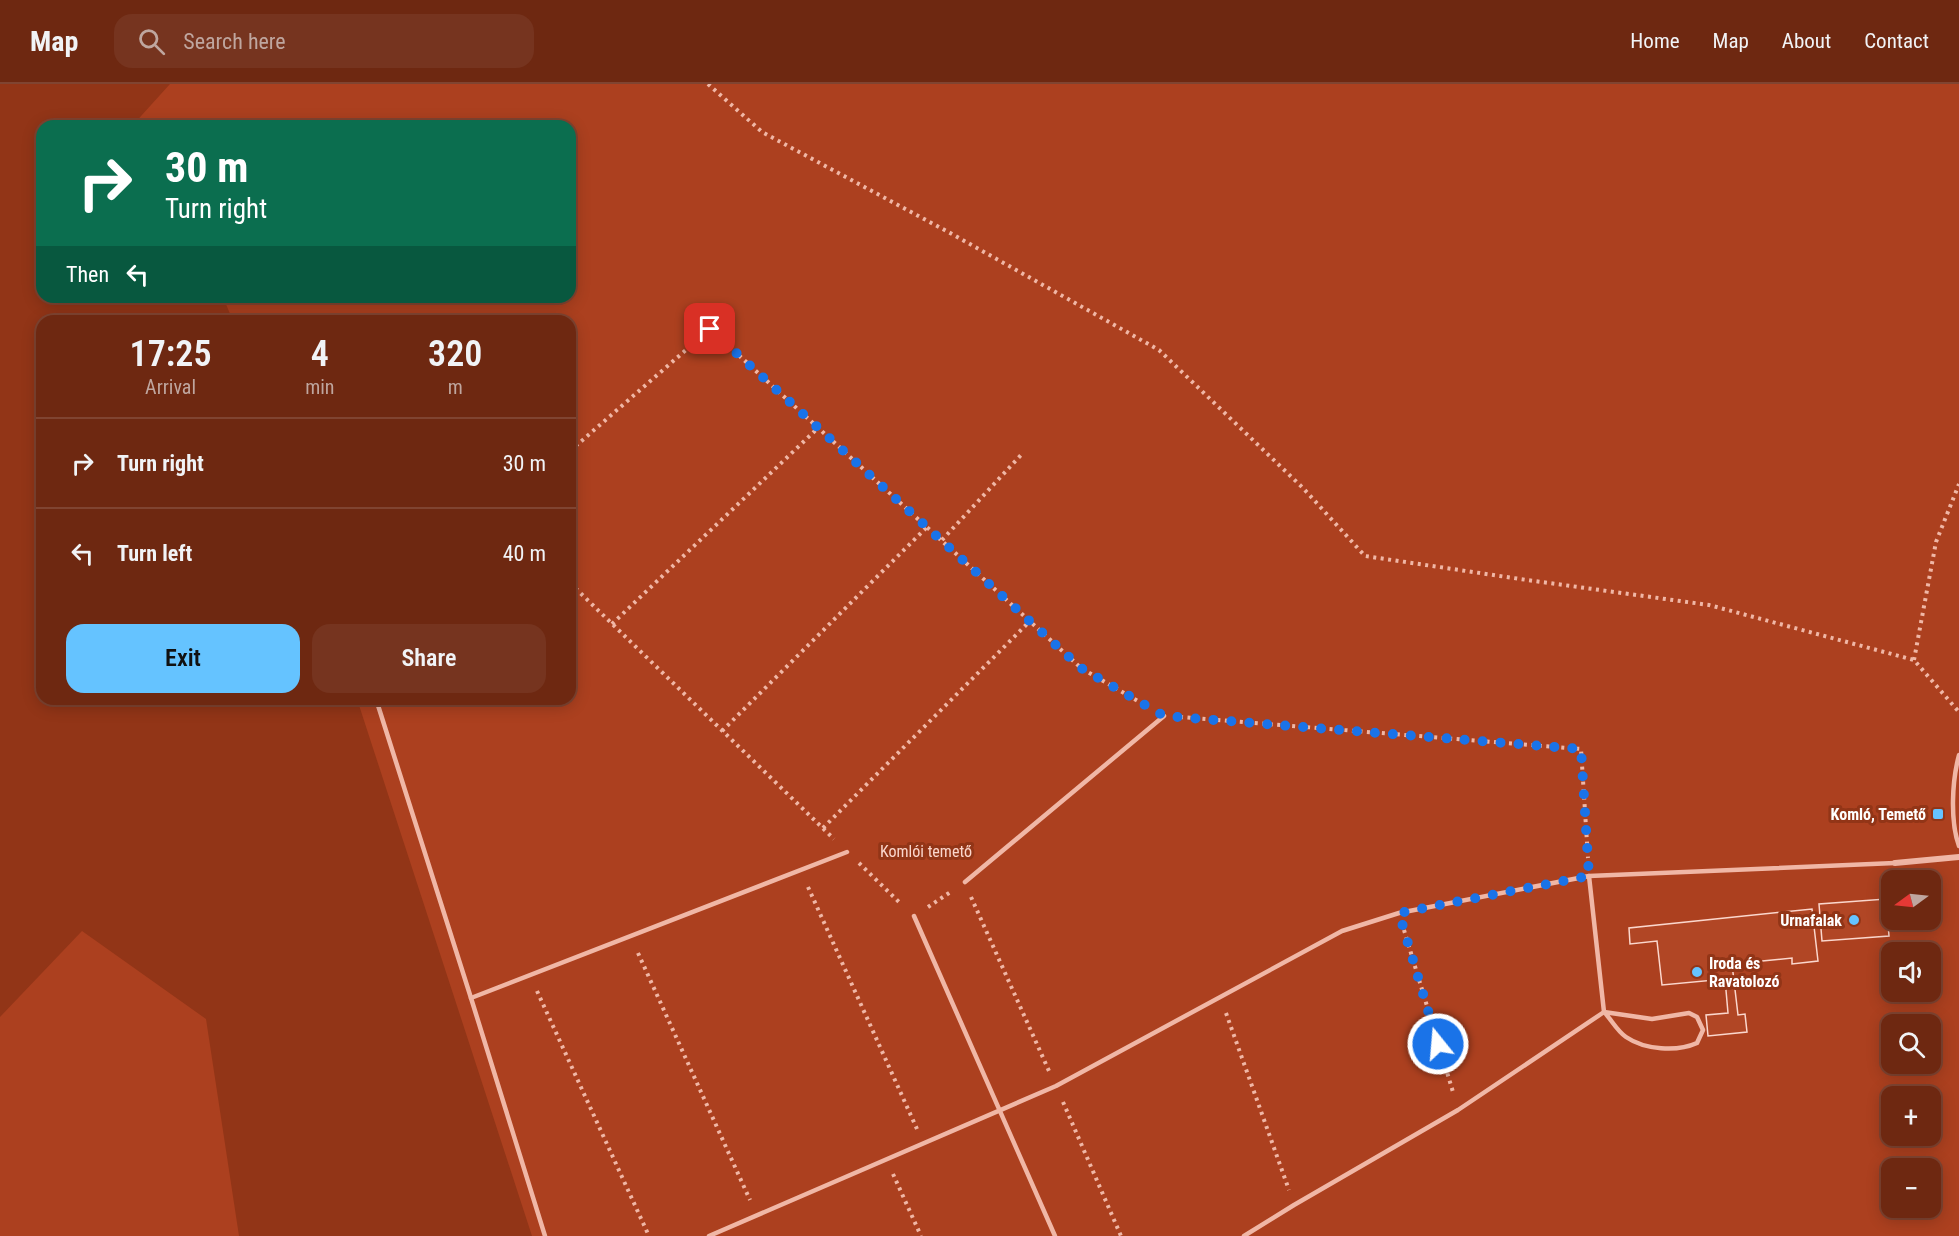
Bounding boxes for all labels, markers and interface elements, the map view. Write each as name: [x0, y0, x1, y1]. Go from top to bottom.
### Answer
search box: [114, 14, 534, 68]
text: Map: [30, 25, 78, 58]
icon: search: [135, 25, 168, 58]
text: Search here: [183, 29, 286, 54]
text: Home: [1630, 29, 1680, 53]
text: Map: [1713, 29, 1749, 53]
text: About: [1782, 29, 1831, 53]
text: Contact: [1864, 29, 1929, 53]
text: 30 m: [165, 143, 248, 192]
icon: right: [66, 144, 144, 222]
text: Turn right: [165, 193, 267, 225]
icon: left: [121, 258, 154, 291]
text: Then: [66, 262, 109, 287]
pin: [684, 303, 735, 354]
icon: arrive: [693, 312, 726, 345]
text: 17:25: [130, 333, 212, 375]
text: 4: [311, 333, 329, 375]
text: 320: [428, 333, 482, 375]
text: Arrival: [145, 375, 196, 399]
text: min: [305, 375, 334, 399]
text: m: [448, 375, 463, 399]
icon: right: [66, 447, 99, 480]
text: Turn right: [117, 451, 204, 476]
text: 30 m: [503, 451, 546, 476]
icon: left: [66, 537, 99, 570]
text: Turn left: [117, 541, 192, 566]
text: 40 m: [503, 541, 546, 566]
button: Exit: [66, 624, 300, 693]
button: Share: [312, 624, 546, 693]
place label: Komló, Temető: [1831, 805, 1926, 824]
marker: Komló, Temető: [1931, 807, 1945, 821]
park label: Komlói temető: [880, 842, 972, 861]
north arrow: [1881, 870, 1941, 930]
map controls: [1881, 870, 1941, 1218]
place label: Urnafalak: [1780, 911, 1842, 930]
marker: Urnafalak: [1847, 913, 1861, 927]
button: sound: [1881, 942, 1941, 1002]
place label: Iroda és Ravatolozó: [1709, 954, 1779, 991]
marker: Iroda és Ravatolozó: [1690, 965, 1704, 979]
position arrow: [1406, 1012, 1470, 1076]
button: search: [1881, 1014, 1941, 1074]
button: +: [1881, 1086, 1941, 1146]
button: −: [1881, 1158, 1941, 1218]

